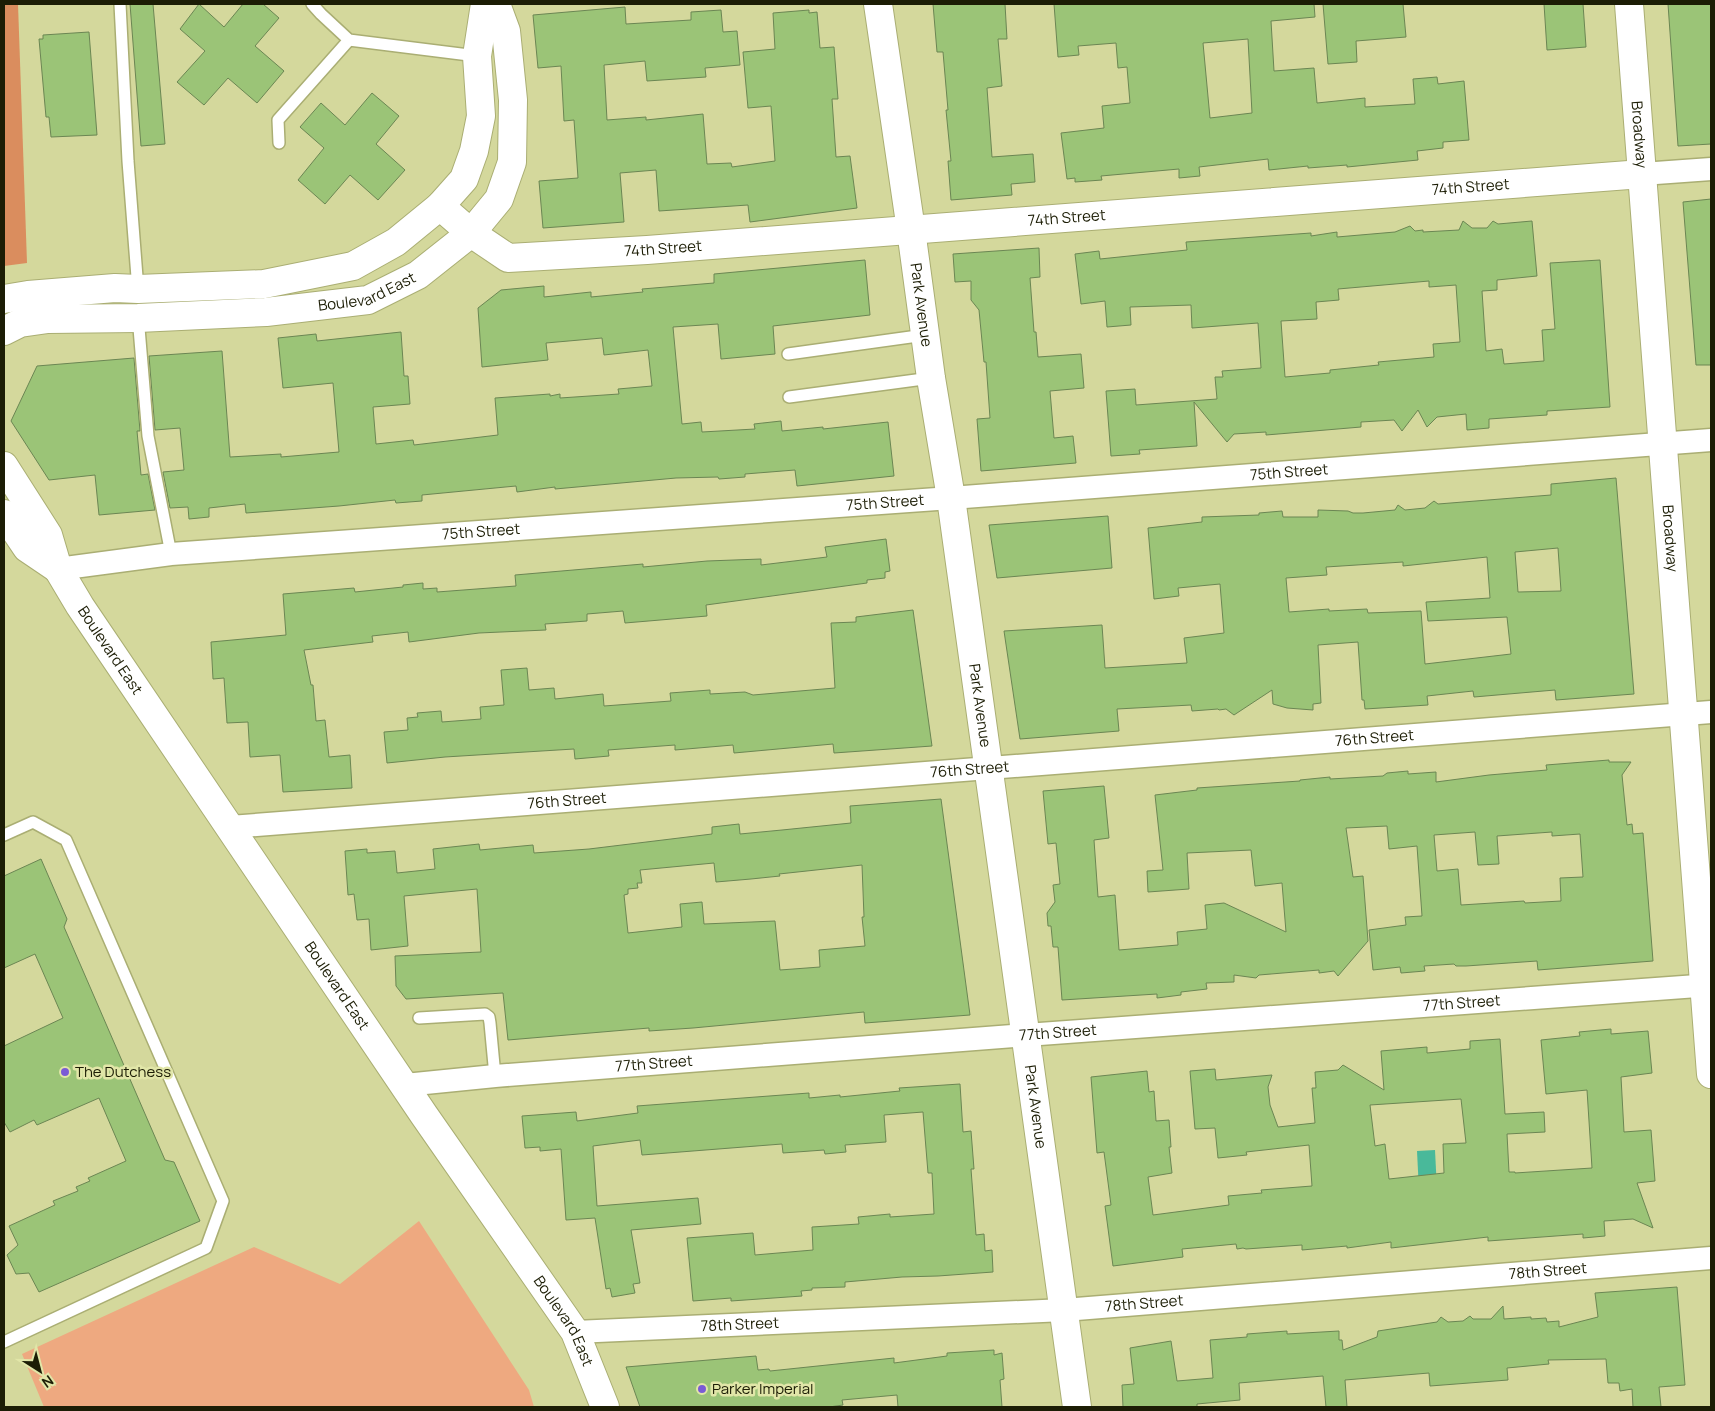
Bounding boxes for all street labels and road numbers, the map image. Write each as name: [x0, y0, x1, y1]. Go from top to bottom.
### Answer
street label: Broadway: [1626, 100, 1653, 169]
street label: 74th Street: [1431, 173, 1510, 200]
street label: 74th Street: [1027, 204, 1106, 231]
street label: 74th Street: [623, 235, 703, 261]
street label: Park Avenue: [906, 262, 938, 348]
street label: Boulevard East: [317, 267, 419, 316]
street label: 75th Street: [1249, 458, 1329, 485]
street label: 75th Street: [845, 489, 925, 516]
street label: Broadway: [1657, 504, 1684, 573]
street label: 75th Street: [441, 518, 521, 545]
street label: Boulevard East: [73, 602, 148, 699]
street label: Park Avenue: [964, 662, 996, 749]
street label: 76th Street: [1334, 724, 1415, 751]
street label: 76th Street: [930, 756, 1010, 783]
street label: 76th Street: [527, 787, 607, 814]
street label: Boulevard East: [300, 937, 375, 1034]
street label: 77th Street: [1422, 989, 1501, 1016]
street label: 77th Street: [1018, 1019, 1097, 1045]
street label: 77th Street: [615, 1050, 693, 1077]
street label: Park Avenue: [1020, 1063, 1052, 1150]
street label: 78th Street: [1508, 1257, 1588, 1284]
street label: Boulevard East: [529, 1271, 599, 1369]
street label: 78th Street: [1104, 1289, 1184, 1317]
street label: 78th Street: [700, 1312, 779, 1336]

